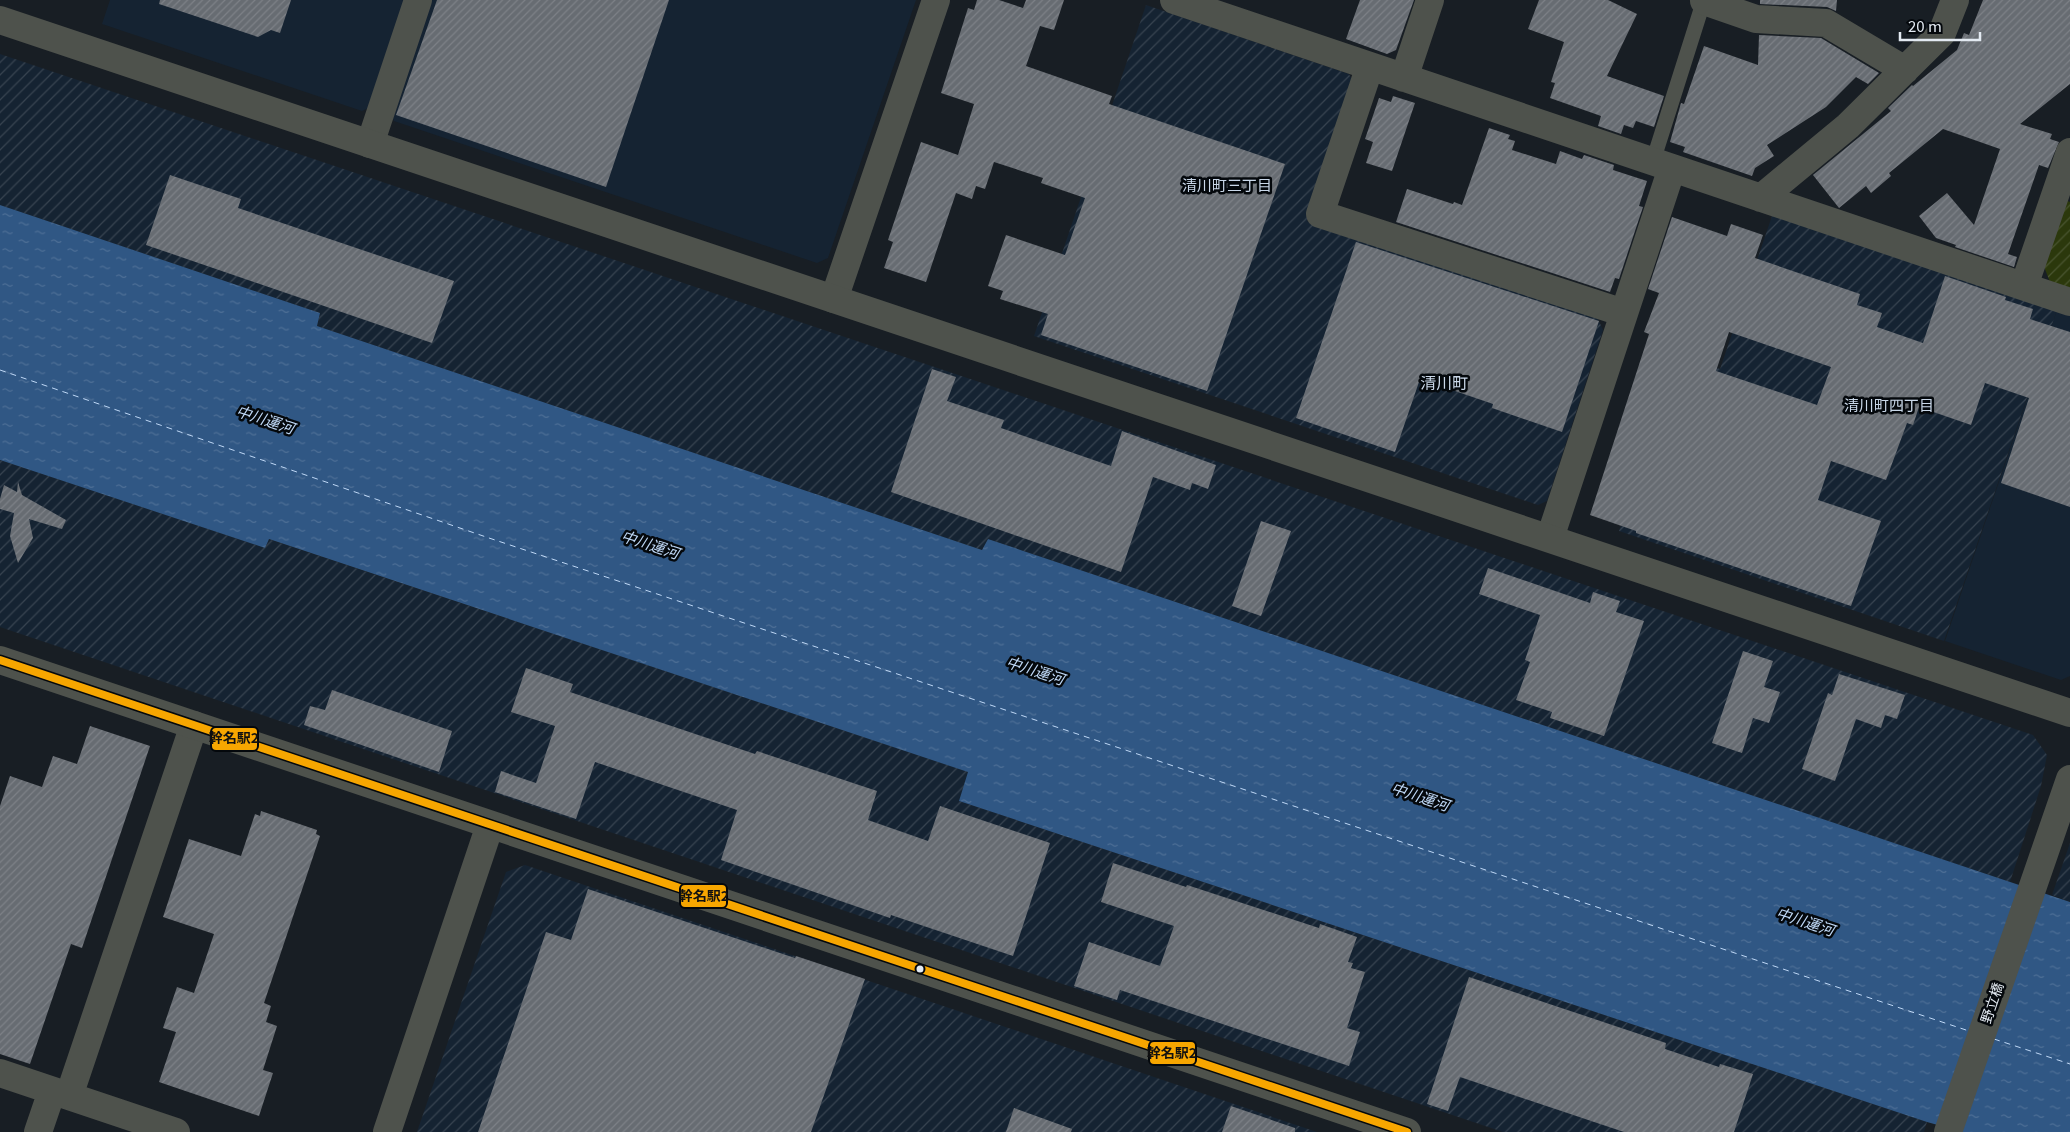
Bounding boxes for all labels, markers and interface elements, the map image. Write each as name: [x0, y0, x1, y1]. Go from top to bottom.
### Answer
scale bar: [1900, 10, 1980, 42]
text: 20 m: [1908, 15, 1942, 36]
district label: 清川町三丁目: [1182, 174, 1272, 195]
district label: 清川町: [1420, 370, 1468, 394]
district label: 清川町四丁目: [1844, 394, 1934, 415]
water label: 中川運河: [234, 399, 300, 439]
water label: 中川運河: [619, 524, 685, 564]
water label: 中川運河: [1004, 650, 1070, 690]
text: 幹名駅2: [209, 727, 259, 747]
line badge: 幹名駅2: [211, 727, 258, 751]
water label: 中川運河: [1389, 776, 1455, 816]
line badge: 幹名駅2: [680, 884, 727, 908]
text: 幹名駅2: [679, 885, 729, 905]
water label: 中川運河: [1774, 901, 1840, 941]
unlabelled marker: [915, 964, 925, 974]
street label: 野立橋: [1975, 980, 2007, 1026]
line badge: 幹名駅2: [1149, 1041, 1196, 1065]
text: 幹名駅2: [1147, 1042, 1197, 1062]

